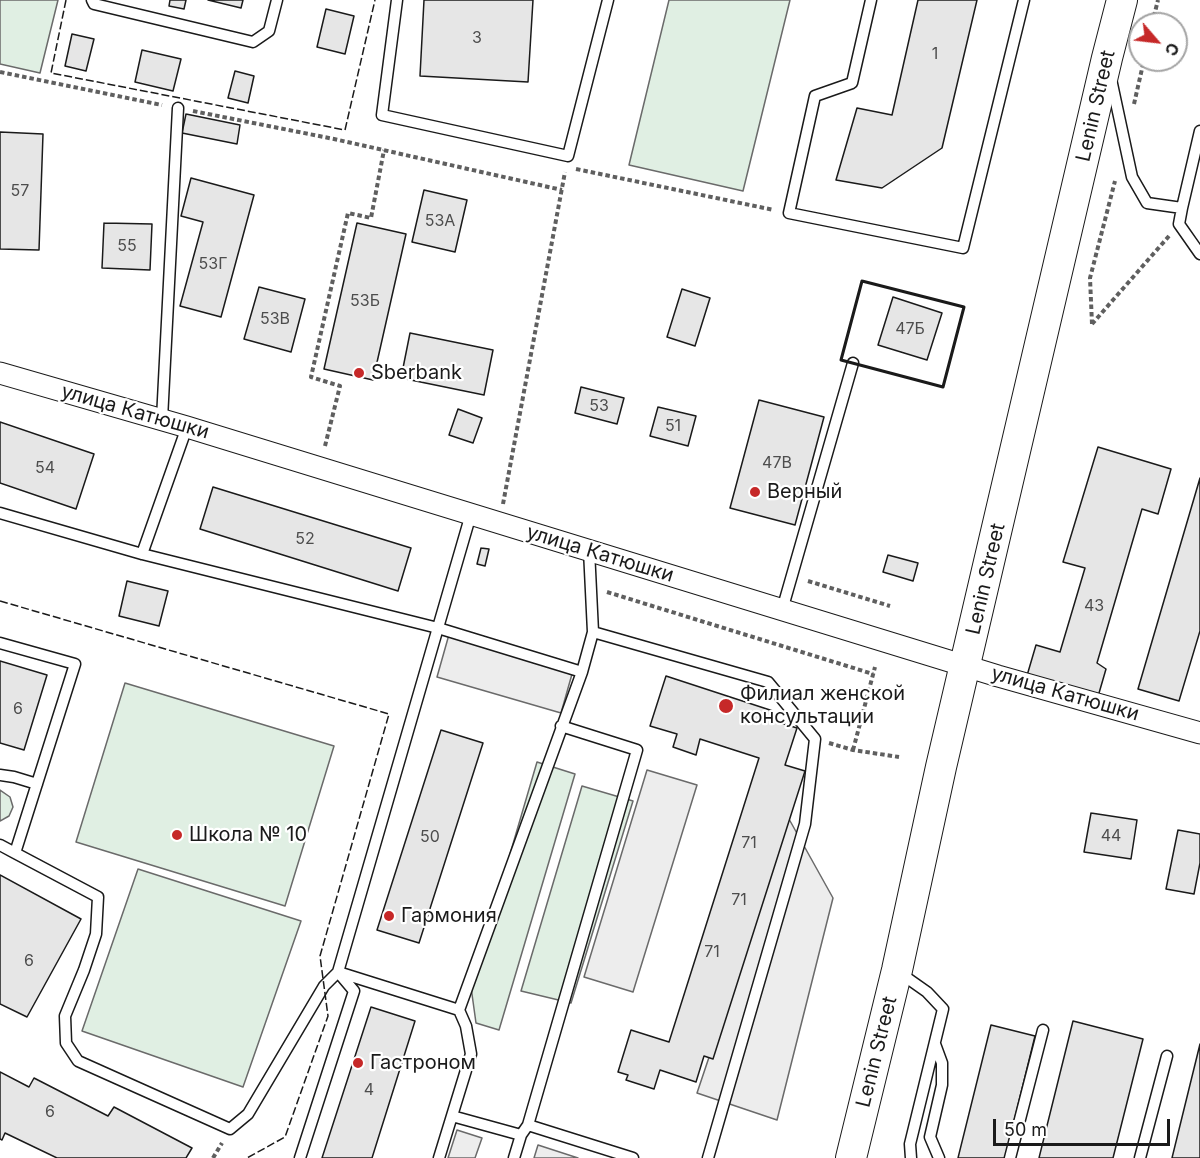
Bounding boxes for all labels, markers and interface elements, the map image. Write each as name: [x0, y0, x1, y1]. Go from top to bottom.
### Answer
north arrow: [1128, 12, 1188, 72]
house number: 3: [472, 28, 482, 48]
text: С: [1161, 40, 1184, 59]
house number: 1: [932, 44, 938, 64]
street label: Lenin Street: [1072, 48, 1120, 164]
house number: 57: [11, 181, 29, 201]
house number: 53А: [425, 211, 455, 231]
house number: 55: [117, 236, 137, 256]
house number: 53Г: [199, 254, 227, 274]
house number: 53Б: [350, 291, 380, 311]
house number: 53В: [260, 309, 290, 329]
house number: 47Б: [895, 319, 925, 339]
place label: Sberbank: [371, 361, 462, 385]
marker: Sberbank: [352, 366, 366, 380]
street label: улица Катюшки: [58, 379, 212, 445]
house number: 53: [589, 396, 609, 416]
house number: 51: [665, 416, 681, 436]
house number: 47В: [762, 453, 792, 473]
house number: 54: [35, 458, 55, 478]
place label: Верный: [767, 480, 842, 504]
marker: Верный: [748, 485, 762, 499]
street label: улица Катюшки: [523, 520, 677, 588]
street label: Lenin Street: [962, 521, 1010, 637]
house number: 52: [295, 529, 315, 549]
house number: 43: [1084, 596, 1104, 616]
street label: улица Катюшки: [988, 661, 1142, 727]
place label: Филиал женской консультации: [740, 682, 905, 729]
marker: Филиал женской консультации: [717, 697, 735, 715]
house number: 6: [13, 699, 23, 719]
place label: Школа № 10: [189, 823, 307, 847]
house number: 44: [1101, 826, 1121, 846]
house number: 50: [420, 827, 440, 847]
marker: Школа № 10: [170, 828, 184, 842]
house number: 71: [741, 833, 757, 853]
house number: 71: [731, 890, 747, 910]
place label: Гармония: [401, 904, 497, 928]
marker: Гармония: [382, 909, 396, 923]
house number: 71: [704, 942, 720, 962]
house number: 6: [24, 951, 34, 971]
street label: Lenin Street: [852, 994, 902, 1110]
place label: Гастроном: [370, 1051, 476, 1075]
marker: Гастроном: [351, 1056, 365, 1070]
house number: 4: [364, 1080, 374, 1100]
house number: 6: [45, 1102, 55, 1122]
scale bar: [996, 1107, 1173, 1145]
text: 50 m: [1004, 1119, 1047, 1140]

